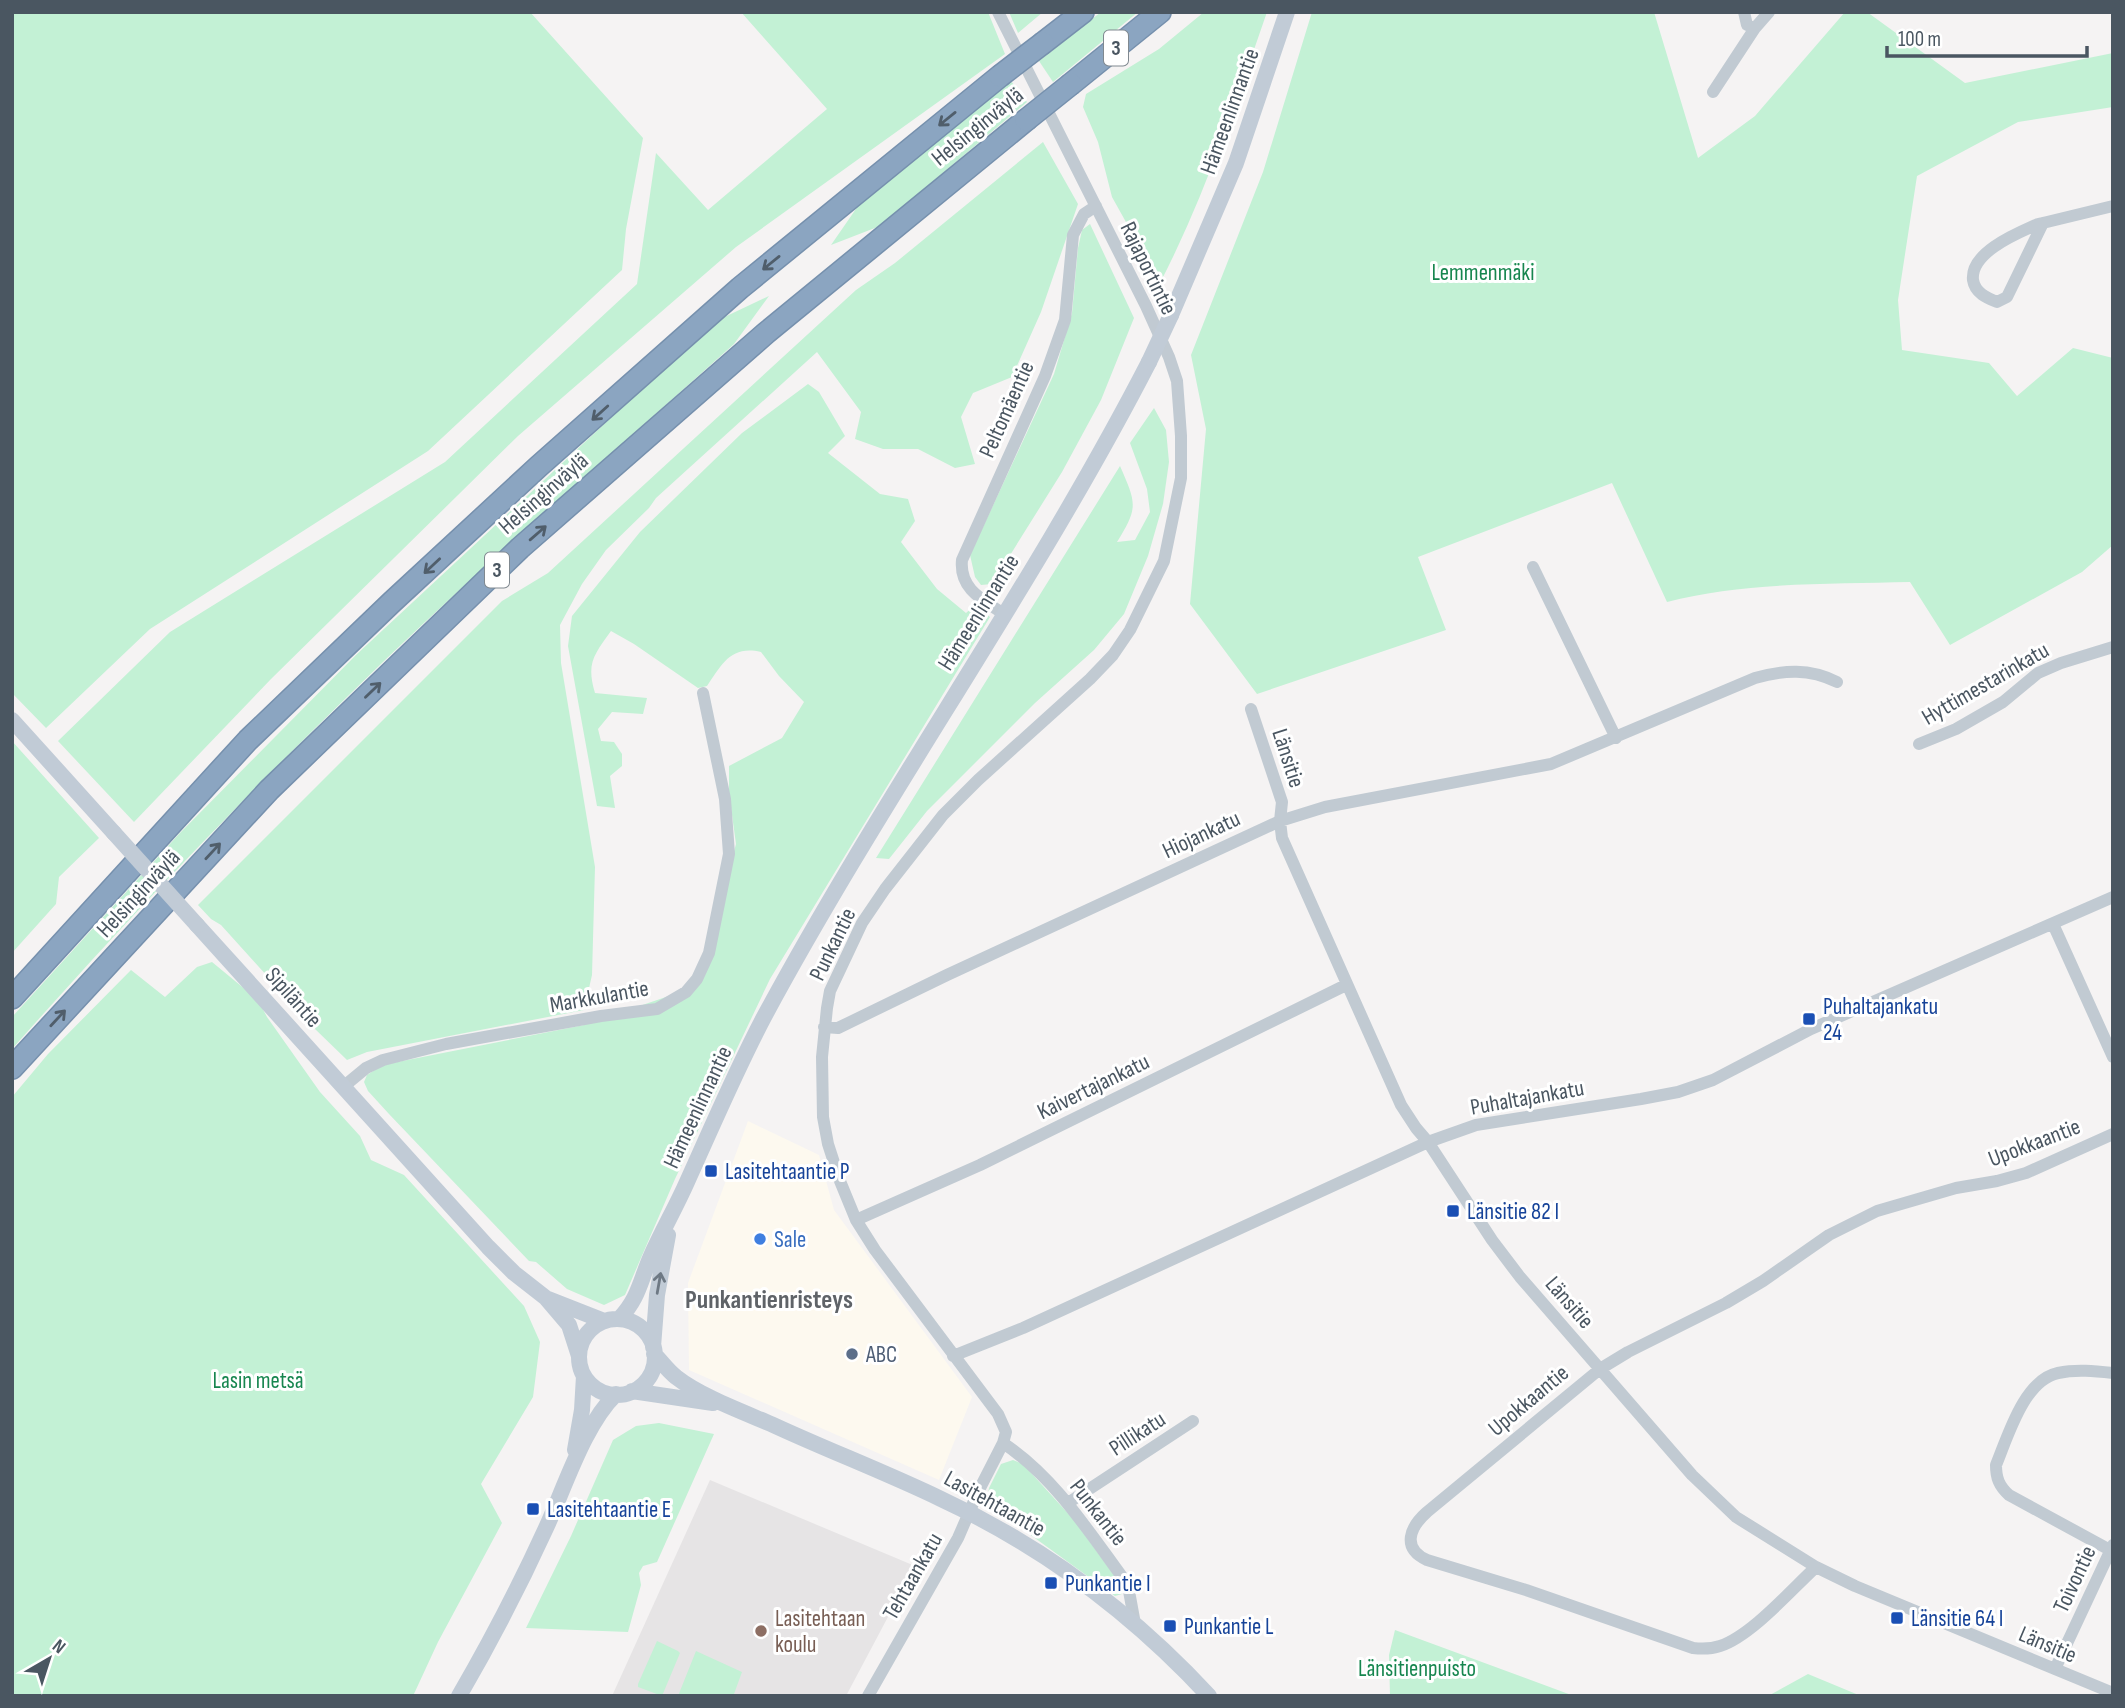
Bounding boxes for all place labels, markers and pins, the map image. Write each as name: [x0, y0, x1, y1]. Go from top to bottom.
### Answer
place label: Puhaltajankatu 24: [1823, 993, 1938, 1047]
marker: Puhaltajankatu 24: [1801, 1011, 1817, 1027]
place label: Lasitehtaantie P: [725, 1158, 850, 1186]
marker: Lasitehtaantie P: [703, 1163, 719, 1179]
place label: Länsitie 82 I: [1467, 1198, 1559, 1226]
marker: Länsitie 82 I: [1445, 1203, 1461, 1219]
place label: Sale: [774, 1226, 806, 1254]
marker: Sale: [752, 1231, 768, 1247]
place label: ABC: [865, 1341, 897, 1369]
marker: ABC: [844, 1346, 860, 1362]
place label: Lasitehtaantie E: [547, 1496, 671, 1524]
marker: Lasitehtaantie E: [525, 1501, 541, 1517]
place label: Punkantie I: [1065, 1570, 1151, 1598]
marker: Punkantie I: [1043, 1575, 1059, 1591]
place label: Lasitehtaan koulu: [775, 1605, 865, 1659]
place label: Länsitie 64 I: [1911, 1605, 2003, 1633]
marker: Länsitie 64 I: [1889, 1610, 1905, 1626]
place label: Punkantie L: [1184, 1613, 1274, 1641]
marker: Punkantie L: [1162, 1618, 1178, 1634]
marker: Lasitehtaan koulu: [753, 1623, 769, 1639]

